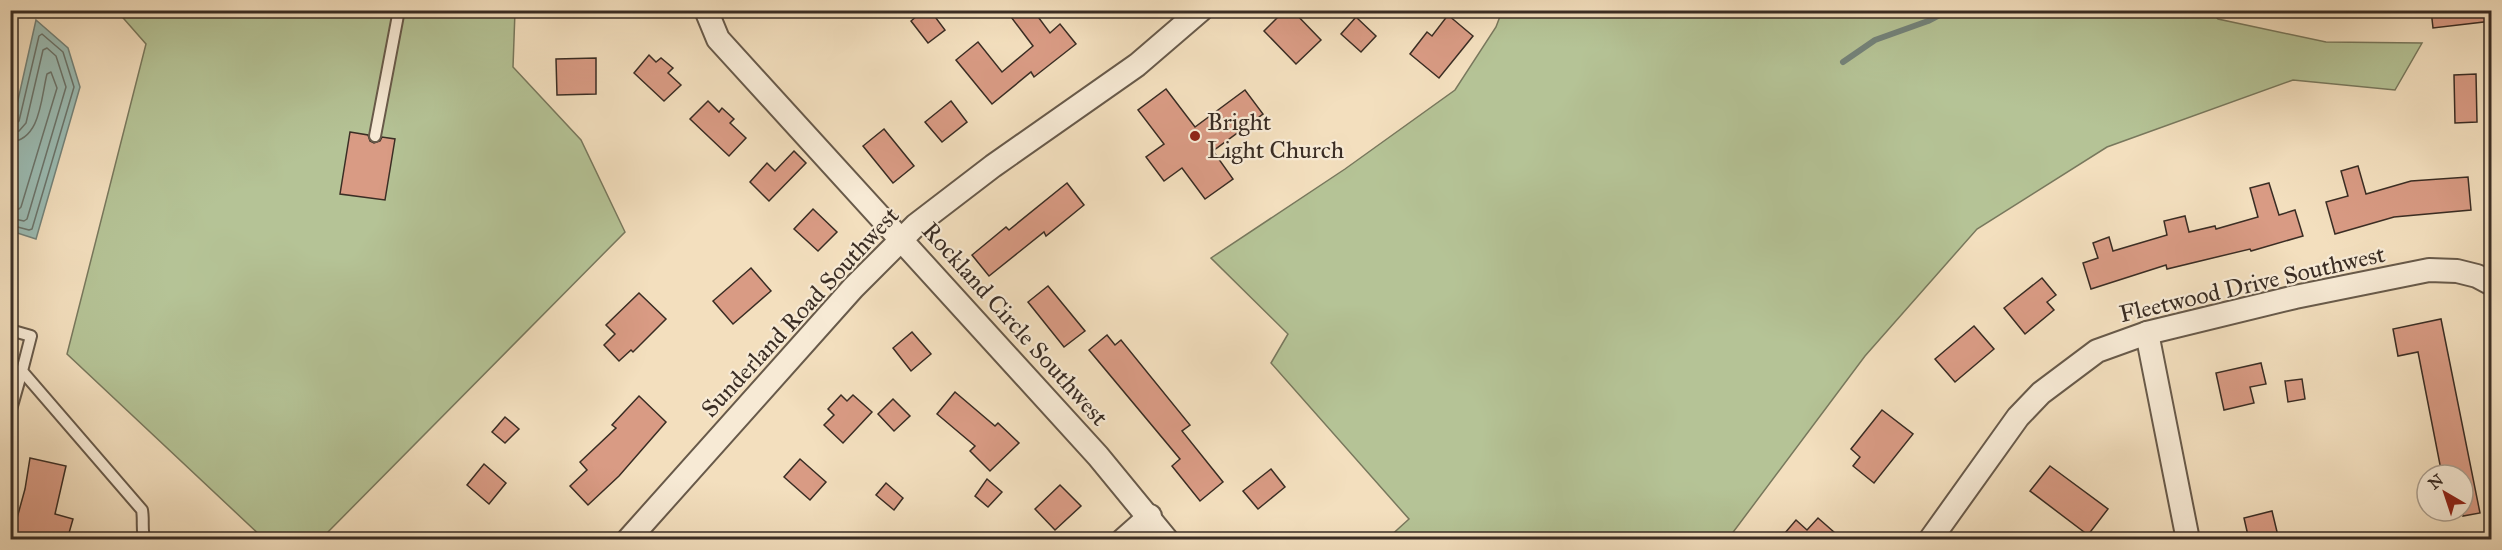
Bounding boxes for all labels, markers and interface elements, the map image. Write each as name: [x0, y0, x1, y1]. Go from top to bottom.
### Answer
place label: Bright Light Church: [1207, 107, 1344, 165]
marker: Bright Light Church: [1188, 129, 1202, 143]
street label: Sunderland Road Southwest: [695, 200, 906, 423]
street label: Rockland Circle Southwest: [916, 216, 1115, 432]
street label: Fleetwood Drive Southwest: [2116, 239, 2388, 329]
north arrow: [2415, 463, 2475, 523]
text: N: [2425, 470, 2447, 493]

